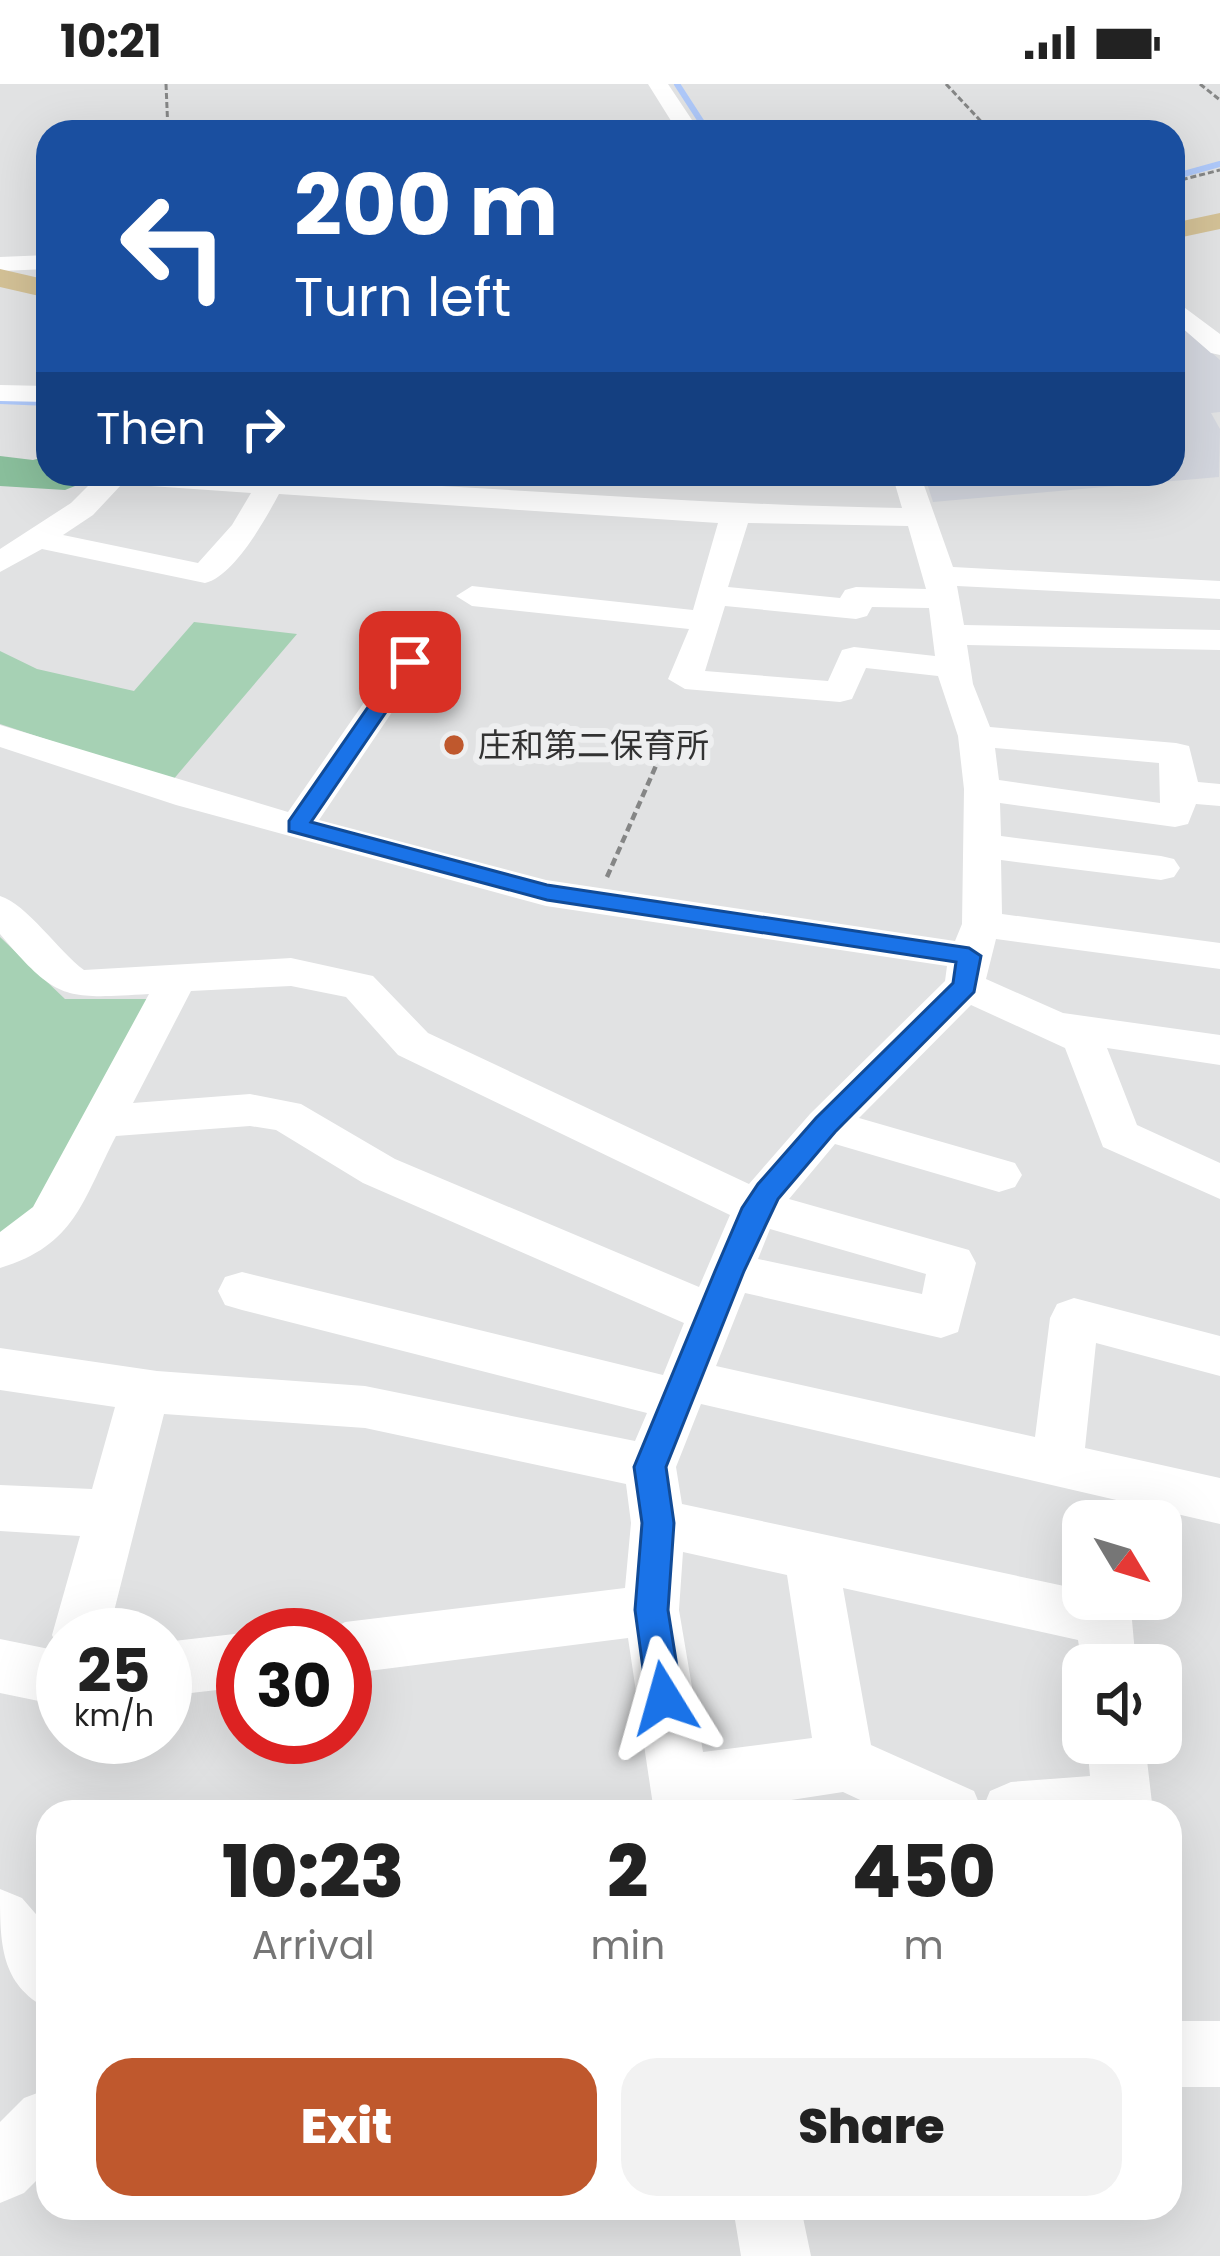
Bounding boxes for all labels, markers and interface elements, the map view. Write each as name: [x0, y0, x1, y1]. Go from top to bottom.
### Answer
text: 10:21: [60, 10, 162, 73]
text: 200 m: [294, 147, 558, 264]
icon: left: [96, 168, 252, 324]
text: Turn left: [294, 259, 511, 335]
icon: right: [230, 396, 296, 462]
text: Then: [96, 397, 206, 460]
pin: [359, 611, 461, 713]
icon: arrive: [377, 629, 443, 695]
place label: 庄和第二保育所: [478, 722, 709, 769]
marker: 庄和第二保育所: [441, 732, 467, 758]
north arrow: [1062, 1500, 1182, 1620]
map controls: [1062, 1500, 1182, 1764]
speed limit sign: 30: [216, 1608, 372, 1764]
text: 25: [77, 1629, 151, 1713]
position arrow: [601, 1635, 727, 1761]
button: sound: [1062, 1644, 1182, 1764]
text: km/h: [74, 1694, 154, 1737]
text: 10:23: [222, 1821, 404, 1922]
text: 2: [607, 1821, 648, 1922]
text: 450: [851, 1821, 996, 1922]
text: Arrival: [252, 1918, 375, 1973]
text: min: [590, 1918, 665, 1973]
text: m: [903, 1918, 944, 1973]
button: Exit: [96, 2058, 597, 2196]
button: Share: [621, 2058, 1122, 2196]

